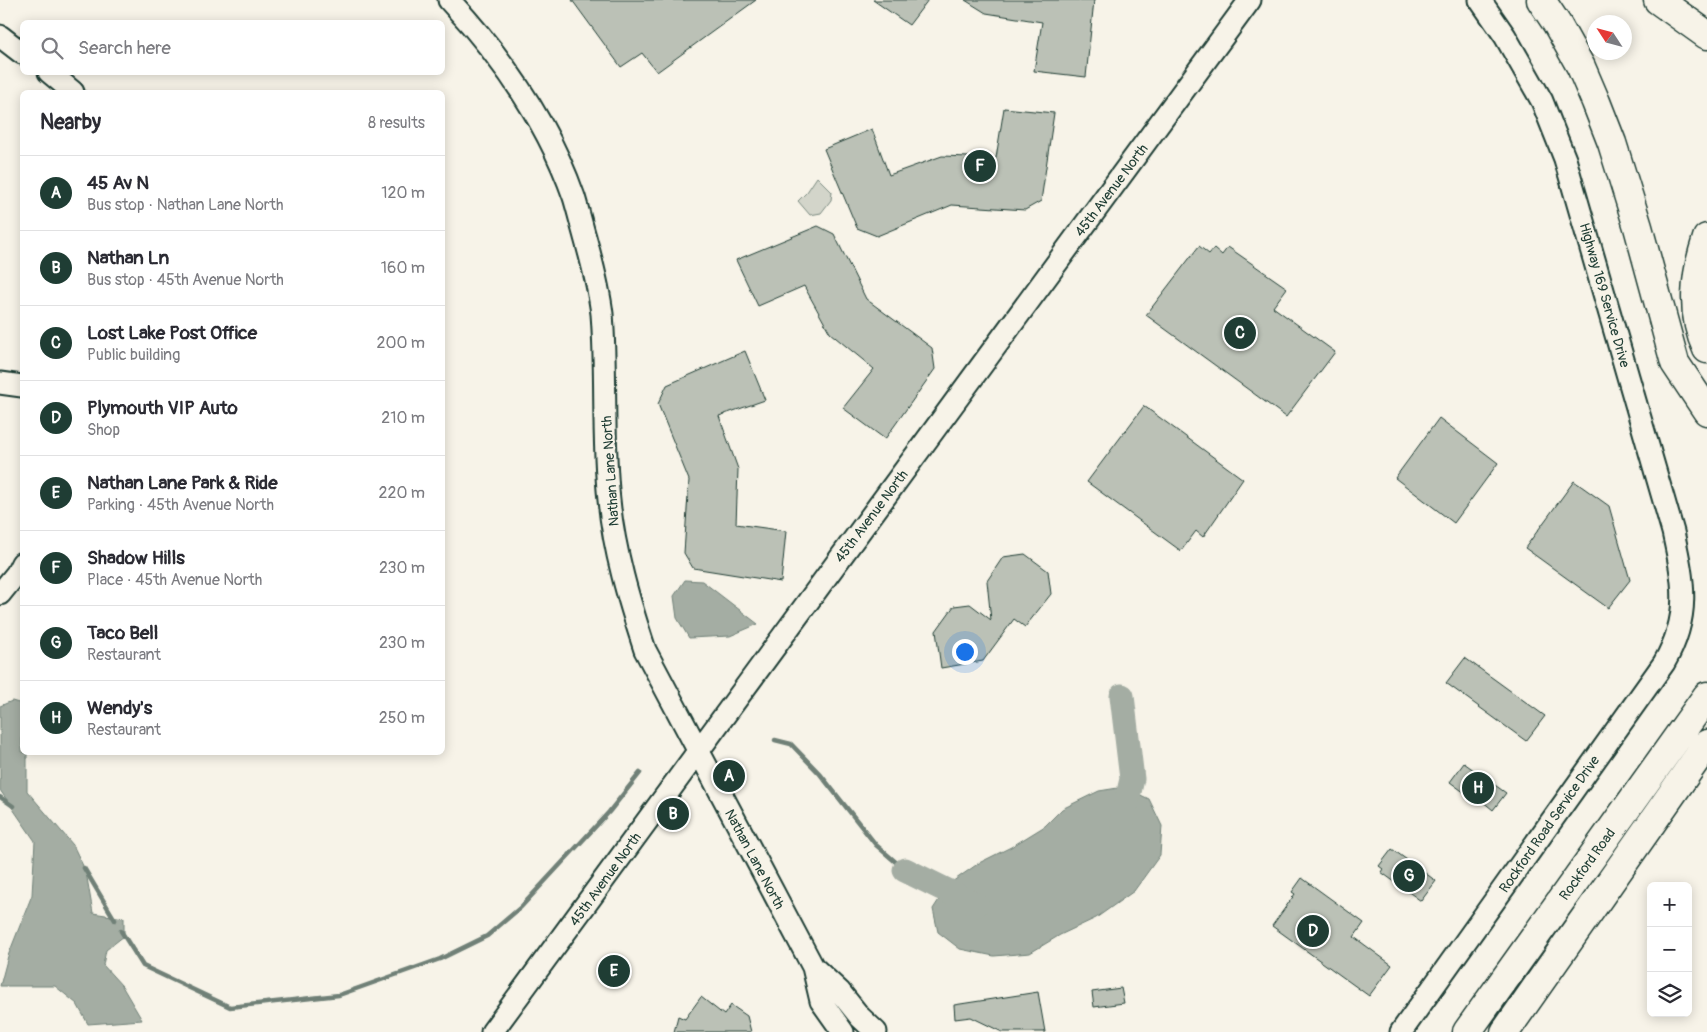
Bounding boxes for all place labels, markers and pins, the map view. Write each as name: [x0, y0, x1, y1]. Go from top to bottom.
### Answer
pin: F: [964, 147, 996, 185]
pin: C: [1224, 314, 1256, 352]
pin: A: [713, 757, 745, 795]
pin: H: [1462, 769, 1494, 807]
pin: B: [657, 795, 689, 833]
pin: G: [1393, 857, 1425, 895]
pin: D: [1297, 912, 1329, 950]
pin: E: [598, 952, 630, 990]

